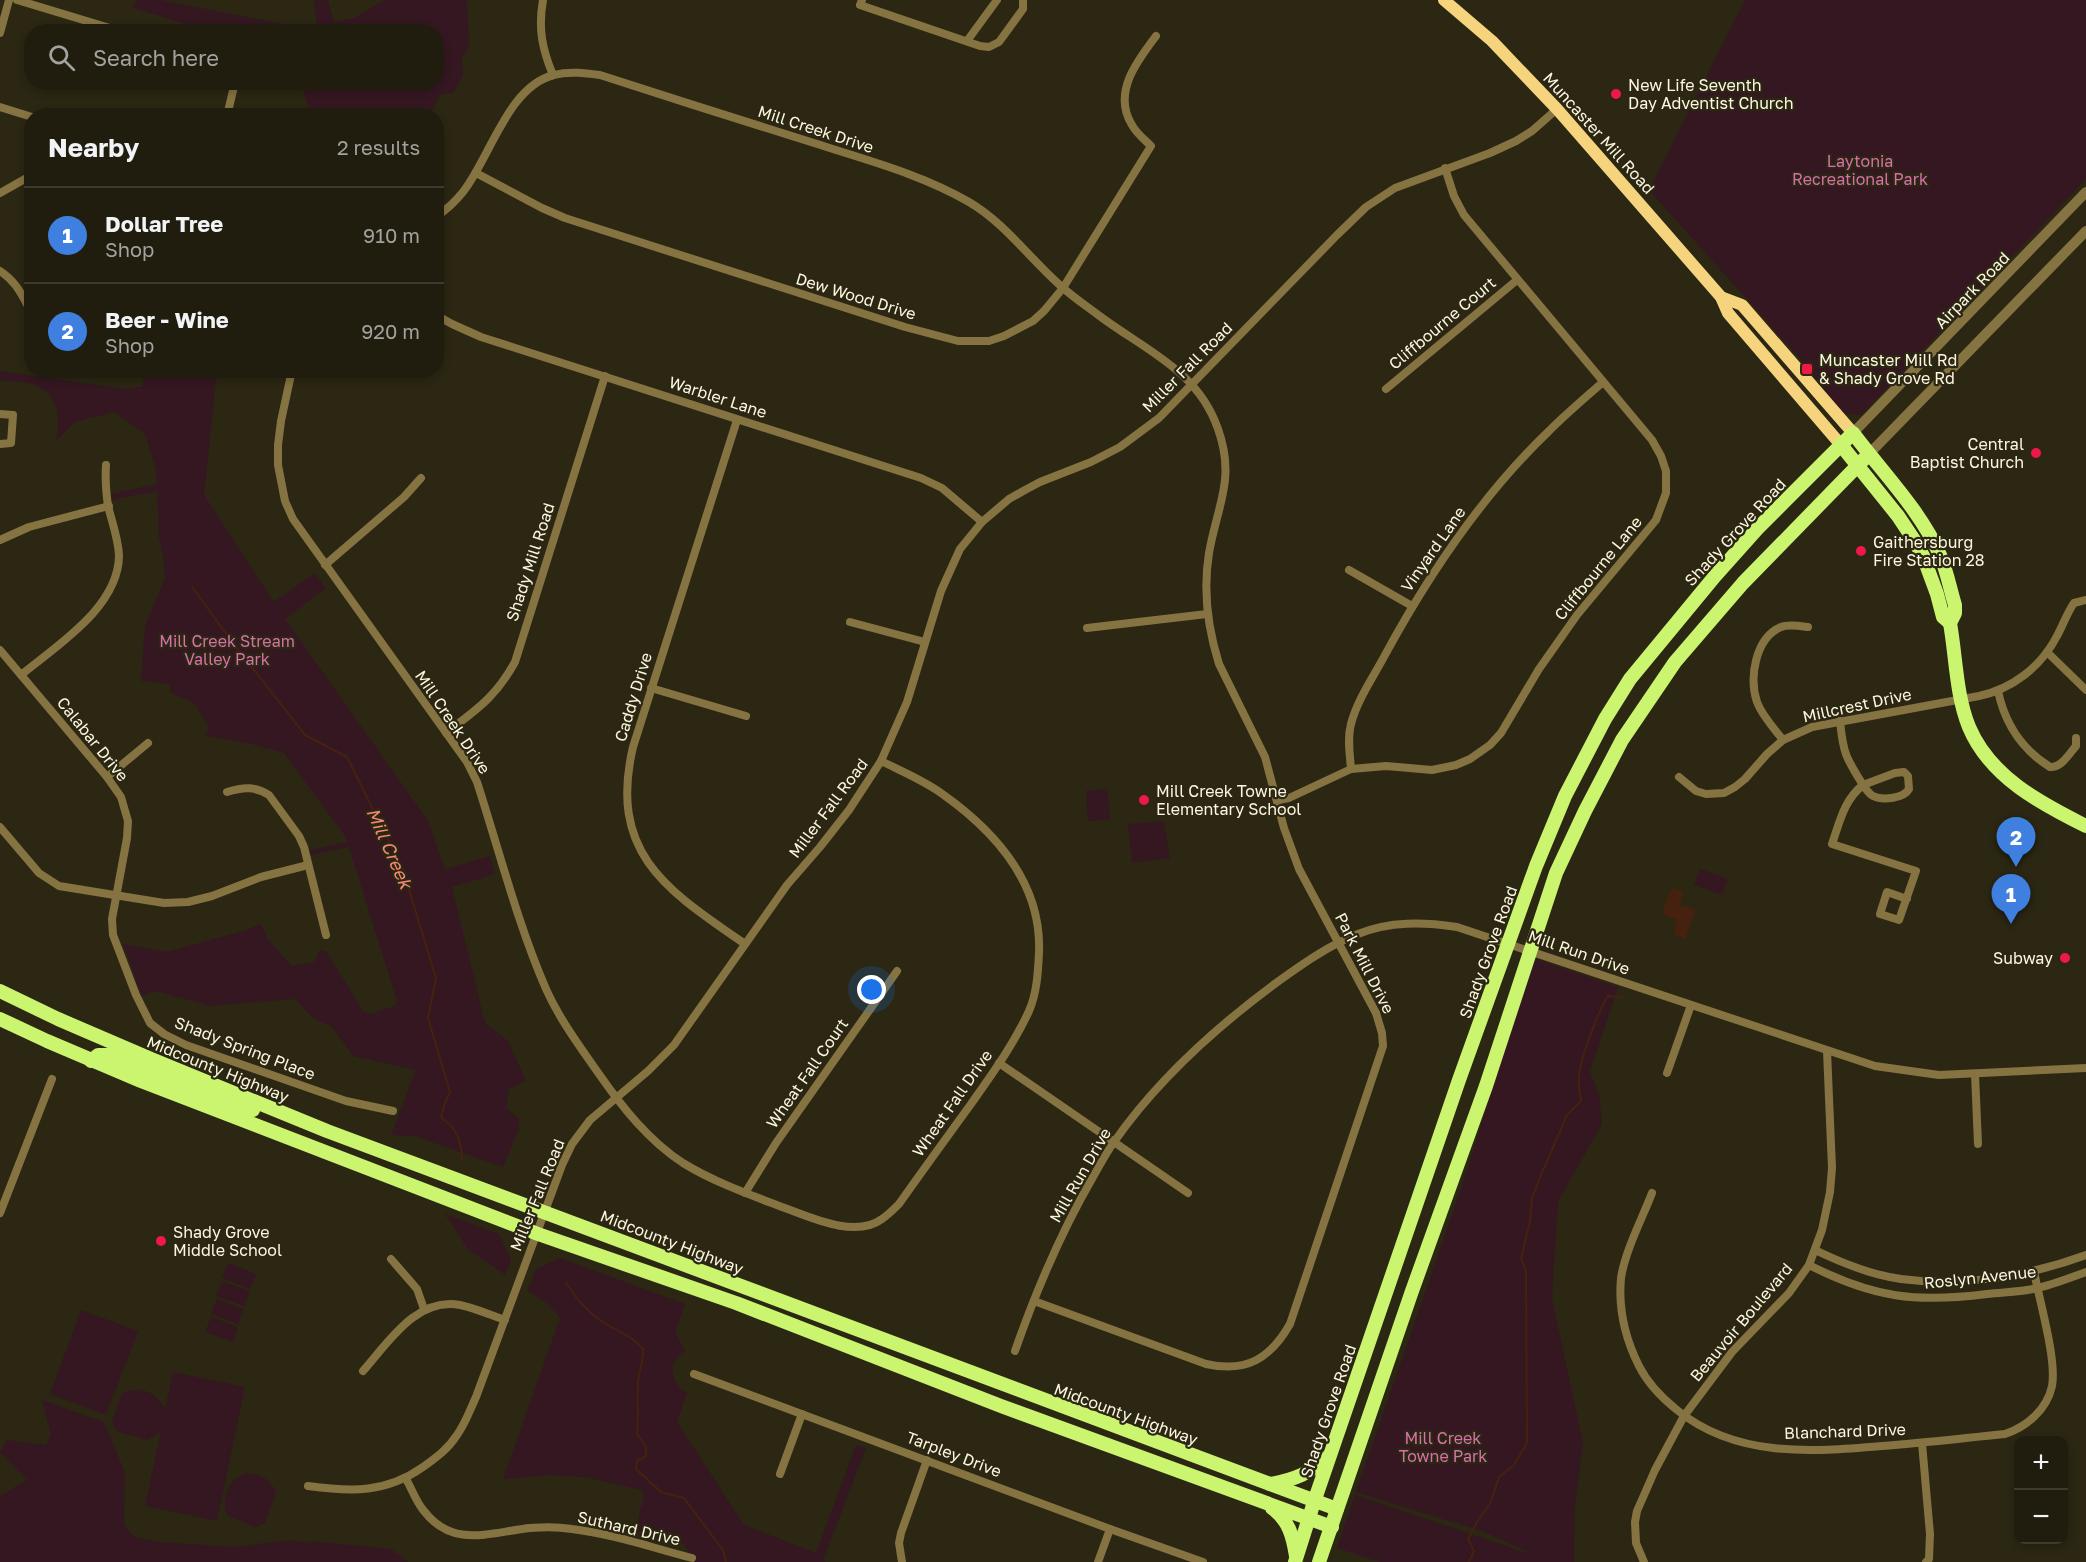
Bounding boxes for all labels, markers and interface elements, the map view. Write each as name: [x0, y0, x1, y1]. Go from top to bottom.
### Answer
search box: [24, 24, 444, 90]
icon: search: [45, 41, 78, 74]
text: Search here: [93, 44, 219, 71]
street label: Muncaster Mill Road: [1539, 68, 1659, 198]
place label: New Life Seventh Day Adventist Church: [1628, 75, 1794, 113]
marker: New Life Seventh Day Adventist Church: [1609, 87, 1623, 101]
street label: Mill Creek Drive: [756, 101, 876, 157]
text: Nearby: [48, 132, 139, 163]
text: 2 results: [337, 135, 420, 159]
park label: Laytonia Recreational Park: [1792, 151, 1928, 189]
text: Dollar Tree: [105, 210, 223, 237]
text: 1: [62, 223, 73, 247]
text: 910 m: [363, 223, 420, 247]
text: Shop: [105, 237, 154, 261]
street label: Airpark Road: [1931, 248, 2013, 332]
street label: Dew Wood Drive: [793, 268, 919, 324]
street label: Cliffbourne Court: [1384, 272, 1500, 374]
text: Beer - Wine: [105, 306, 229, 333]
street label: Miller Fall Road: [1138, 318, 1236, 416]
text: 2: [61, 319, 74, 343]
text: 920 m: [361, 319, 420, 343]
text: Shop: [105, 333, 154, 357]
place label: Muncaster Mill Rd & Shady Grove Rd: [1819, 350, 1957, 388]
marker: Muncaster Mill Rd & Shady Grove Rd: [1800, 362, 1814, 376]
street label: Warbler Lane: [667, 372, 769, 422]
place label: Central Baptist Church: [1910, 434, 2024, 472]
marker: Central Baptist Church: [2029, 446, 2043, 460]
street label: Shady Grove Road: [1680, 474, 1790, 590]
street label: Shady Mill Road: [501, 500, 559, 624]
street label: Vinyard Lane: [1396, 503, 1470, 595]
street label: Cliffbourne Lane: [1550, 512, 1646, 624]
place label: Gaithersburg Fire Station 28: [1873, 532, 1985, 570]
marker: Gaithersburg Fire Station 28: [1854, 544, 1868, 558]
park label: Mill Creek Stream Valley Park: [159, 631, 295, 669]
street label: Caddy Drive: [610, 650, 656, 744]
street label: Mill Creek Drive: [411, 666, 495, 778]
street label: Millcrest Drive: [1801, 684, 1913, 726]
street label: Calabar Drive: [53, 693, 133, 785]
street label: Miller Fall Road: [784, 754, 872, 862]
place label: Mill Creek Towne Elementary School: [1156, 781, 1301, 819]
marker: Mill Creek Towne Elementary School: [1137, 793, 1151, 807]
water label: Mill Creek: [362, 804, 418, 894]
pin: 2: [1996, 818, 2036, 867]
pin: 1: [1992, 874, 2030, 924]
street label: Shady Grove Road: [1455, 883, 1521, 1021]
street label: Park Mill Drive: [1331, 909, 1399, 1017]
street label: Mill Run Drive: [1526, 925, 1632, 979]
place label: Subway: [1993, 948, 2053, 968]
marker: Subway: [2058, 951, 2072, 965]
your location: [857, 975, 886, 1004]
street label: Shady Spring Place: [172, 1012, 318, 1084]
street label: Wheat Fall Court: [762, 1014, 852, 1132]
street label: Midcounty Highway: [144, 1031, 292, 1107]
street label: Wheat Fall Drive: [908, 1046, 996, 1160]
street label: Mill Run Drive: [1045, 1124, 1115, 1226]
street label: Miller Fall Road: [505, 1136, 569, 1254]
street label: Midcounty Highway: [598, 1206, 746, 1279]
place label: Shady Grove Middle School: [173, 1222, 282, 1260]
marker: Shady Grove Middle School: [154, 1234, 168, 1248]
street label: Beauvoir Boulevard: [1685, 1259, 1797, 1385]
street label: Roslyn Avenue: [1923, 1261, 2037, 1293]
street label: Shady Grove Road: [1296, 1342, 1360, 1480]
street label: Midcounty Highway: [1051, 1379, 1201, 1449]
street label: Blanchard Drive: [1784, 1419, 1906, 1443]
street label: Tarpley Drive: [904, 1427, 1004, 1481]
park label: Mill Creek Towne Park: [1399, 1428, 1487, 1466]
map controls: [2014, 1436, 2068, 1544]
button: +: [2014, 1436, 2068, 1490]
button: −: [2014, 1490, 2068, 1544]
street label: Suthard Drive: [576, 1506, 682, 1550]

